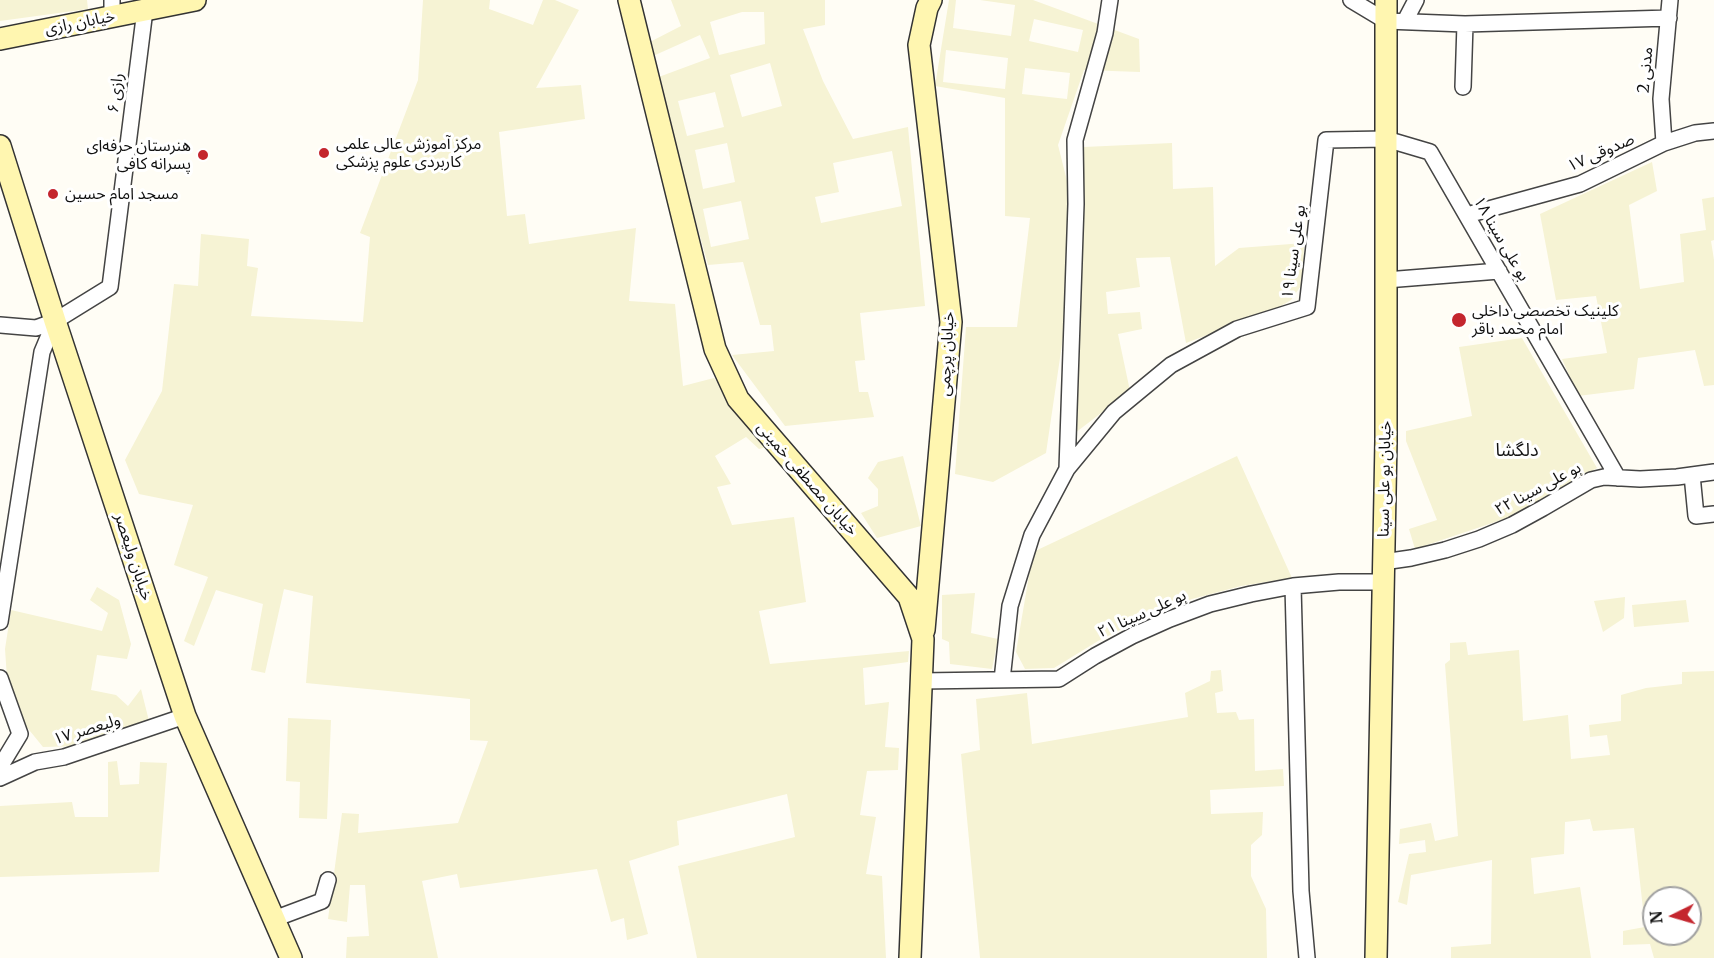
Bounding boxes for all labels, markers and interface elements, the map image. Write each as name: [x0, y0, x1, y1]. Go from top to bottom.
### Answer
street label: خیابان رازی: [43, 7, 117, 39]
street label: مدنی 2: [1634, 46, 1658, 94]
street label: رازی ۶: [104, 72, 128, 114]
street label: صدوقی ۱۷: [1565, 130, 1637, 176]
place label: مرکز آموزش عالی علمی کاربردی علوم پزشکی: [336, 134, 481, 172]
place label: هنرستان حرفه‌ای پسرانه کافی: [86, 136, 191, 174]
marker: مرکز آموزش عالی علمی کاربردی علوم پزشکی: [317, 146, 331, 160]
marker: هنرستان حرفه‌ای پسرانه کافی: [196, 148, 210, 162]
place label: مسجد امام حسین: [65, 184, 179, 204]
marker: مسجد امام حسین: [46, 187, 60, 201]
street label: بو علی سینا ۱۸: [1469, 193, 1533, 285]
street label: بو علی سینا ۱۹: [1278, 204, 1310, 300]
place label: کلینیک تخصصی داخلی امام محمد باقر: [1472, 301, 1619, 339]
street label: خیابان پرچمی: [935, 311, 959, 397]
marker: کلینیک تخصصی داخلی امام محمد باقر: [1450, 311, 1468, 329]
street label: خیابان مصطفی خمینی: [752, 418, 862, 540]
street label: خیابان بو علی سینا: [1374, 421, 1396, 537]
district label: دلگشا: [1496, 440, 1538, 462]
street label: بو علی سینا ۲۲: [1492, 458, 1584, 520]
street label: خیابان ولیعصر: [110, 511, 156, 603]
street label: بو علی سینا ۲۱: [1095, 586, 1189, 642]
street label: ولیعصر ۱۷: [51, 711, 123, 749]
north arrow: [1642, 886, 1702, 946]
text: N: [1646, 910, 1667, 925]

